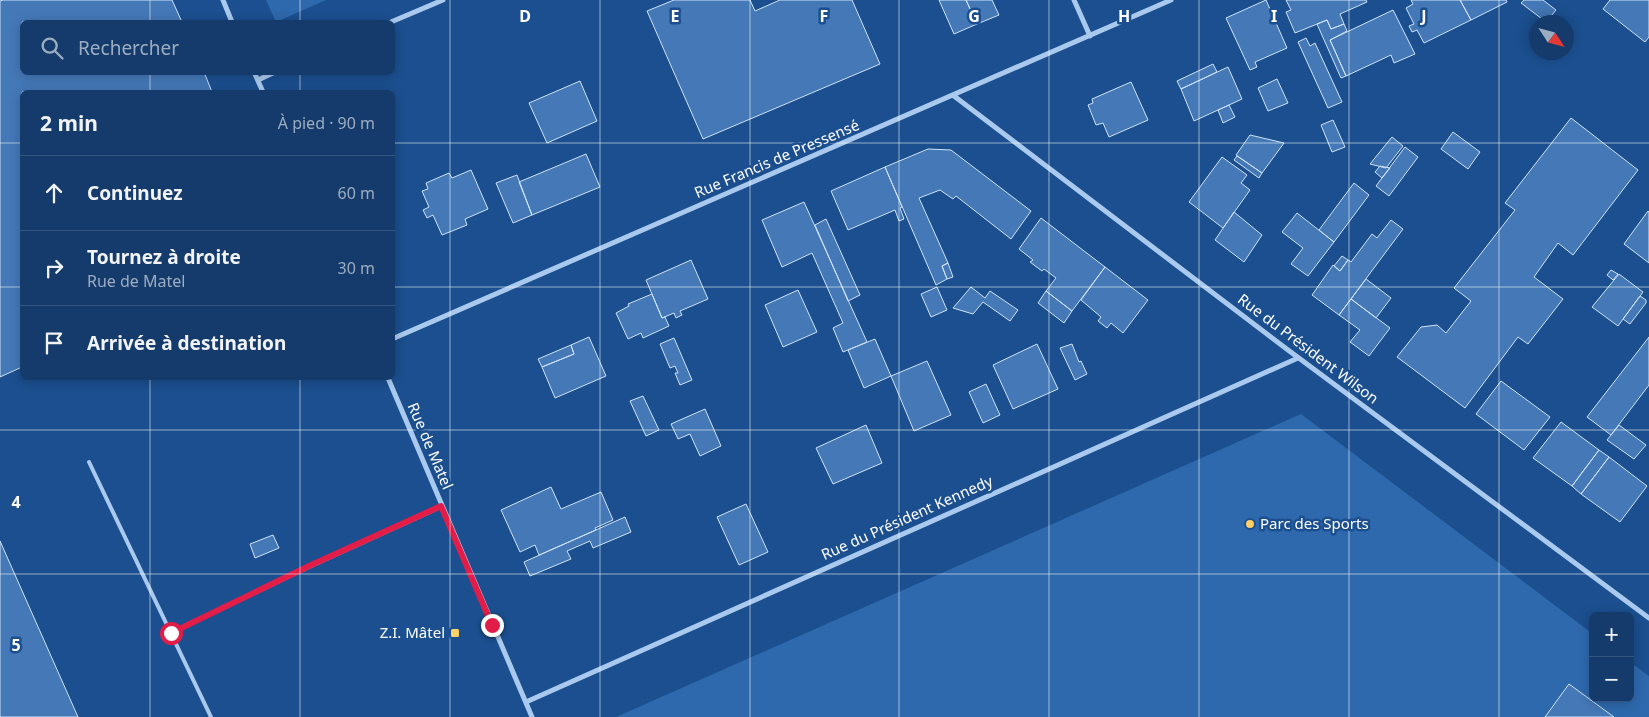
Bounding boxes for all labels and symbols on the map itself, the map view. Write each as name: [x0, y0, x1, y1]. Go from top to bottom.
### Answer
text: D: [519, 5, 531, 27]
text: E: [671, 5, 680, 27]
text: F: [820, 5, 828, 27]
text: G: [968, 5, 980, 27]
text: H: [1118, 5, 1130, 27]
text: I: [1271, 5, 1277, 27]
text: J: [1419, 5, 1427, 27]
north arrow: [1529, 15, 1574, 60]
street label: Rue Francis de Pressensé: [691, 114, 862, 202]
street label: Rue du Président Wilson: [1234, 289, 1383, 408]
street label: Rue de Matel: [404, 399, 458, 492]
street label: Rue du Président Kennedy: [818, 470, 996, 564]
text: 4: [11, 491, 21, 513]
place label: Parc des Sports: [1260, 513, 1369, 533]
marker: Parc des Sports: [1244, 518, 1256, 530]
route end: [481, 614, 504, 637]
route start: [160, 622, 183, 645]
place label: Z.I. Mâtel: [380, 622, 445, 642]
marker: Z.I. Mâtel: [449, 627, 461, 639]
text: 5: [11, 634, 21, 656]

